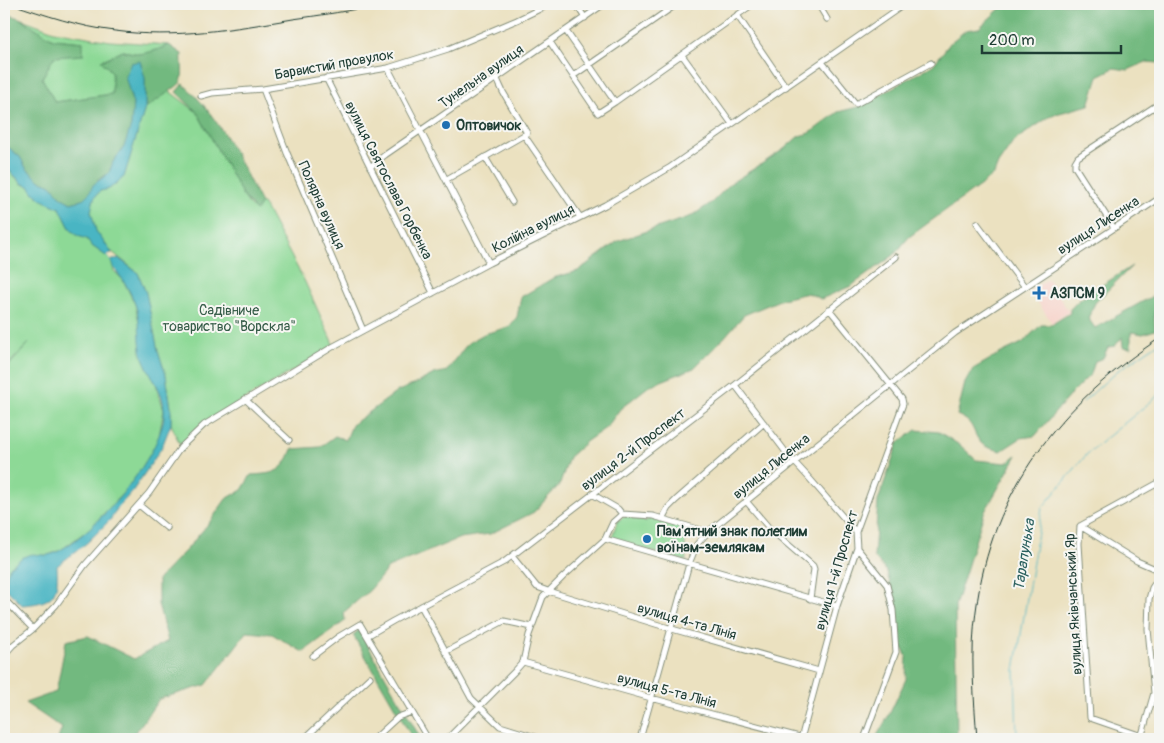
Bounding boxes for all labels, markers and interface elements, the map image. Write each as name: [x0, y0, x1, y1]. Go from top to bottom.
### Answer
scale bar: [982, 22, 1120, 54]
text: 200 m: [989, 31, 1034, 50]
street label: Тунельна вулиця: [436, 41, 527, 112]
street label: Барвистий провулок: [273, 46, 395, 83]
street label: вулиця Святослава Горбенка: [341, 98, 436, 262]
place label: Оптовичок: [456, 117, 521, 134]
marker: Оптовичок: [440, 119, 452, 131]
street label: Полярна вулиця: [294, 158, 349, 252]
street label: вулиця Лисенка: [1054, 193, 1142, 258]
street label: Колійна вулиця: [489, 200, 577, 257]
place label: АЗПСМ 9: [1050, 285, 1105, 302]
marker: АЗПСМ 9: [1032, 286, 1046, 300]
park label: Садівниче товариство "Ворскла": [162, 302, 296, 335]
street label: вулиця 2-й Проспект: [578, 405, 689, 494]
street label: вулиця Лисенка: [729, 430, 813, 503]
street label: вулиця 1-й Проспект: [811, 508, 862, 632]
water label: Тарапунька: [1009, 517, 1040, 592]
place label: Пам'ятний знак полеглим воїнам-землякам: [657, 523, 808, 556]
street label: вулиця Яківчанський Яр: [1061, 532, 1086, 675]
marker: Пам'ятний знак полеглим воїнам-землякам: [641, 533, 653, 545]
street label: вулиця 4-та Лінія: [635, 599, 738, 644]
street label: вулиця 5-та Лінія: [615, 669, 718, 712]

